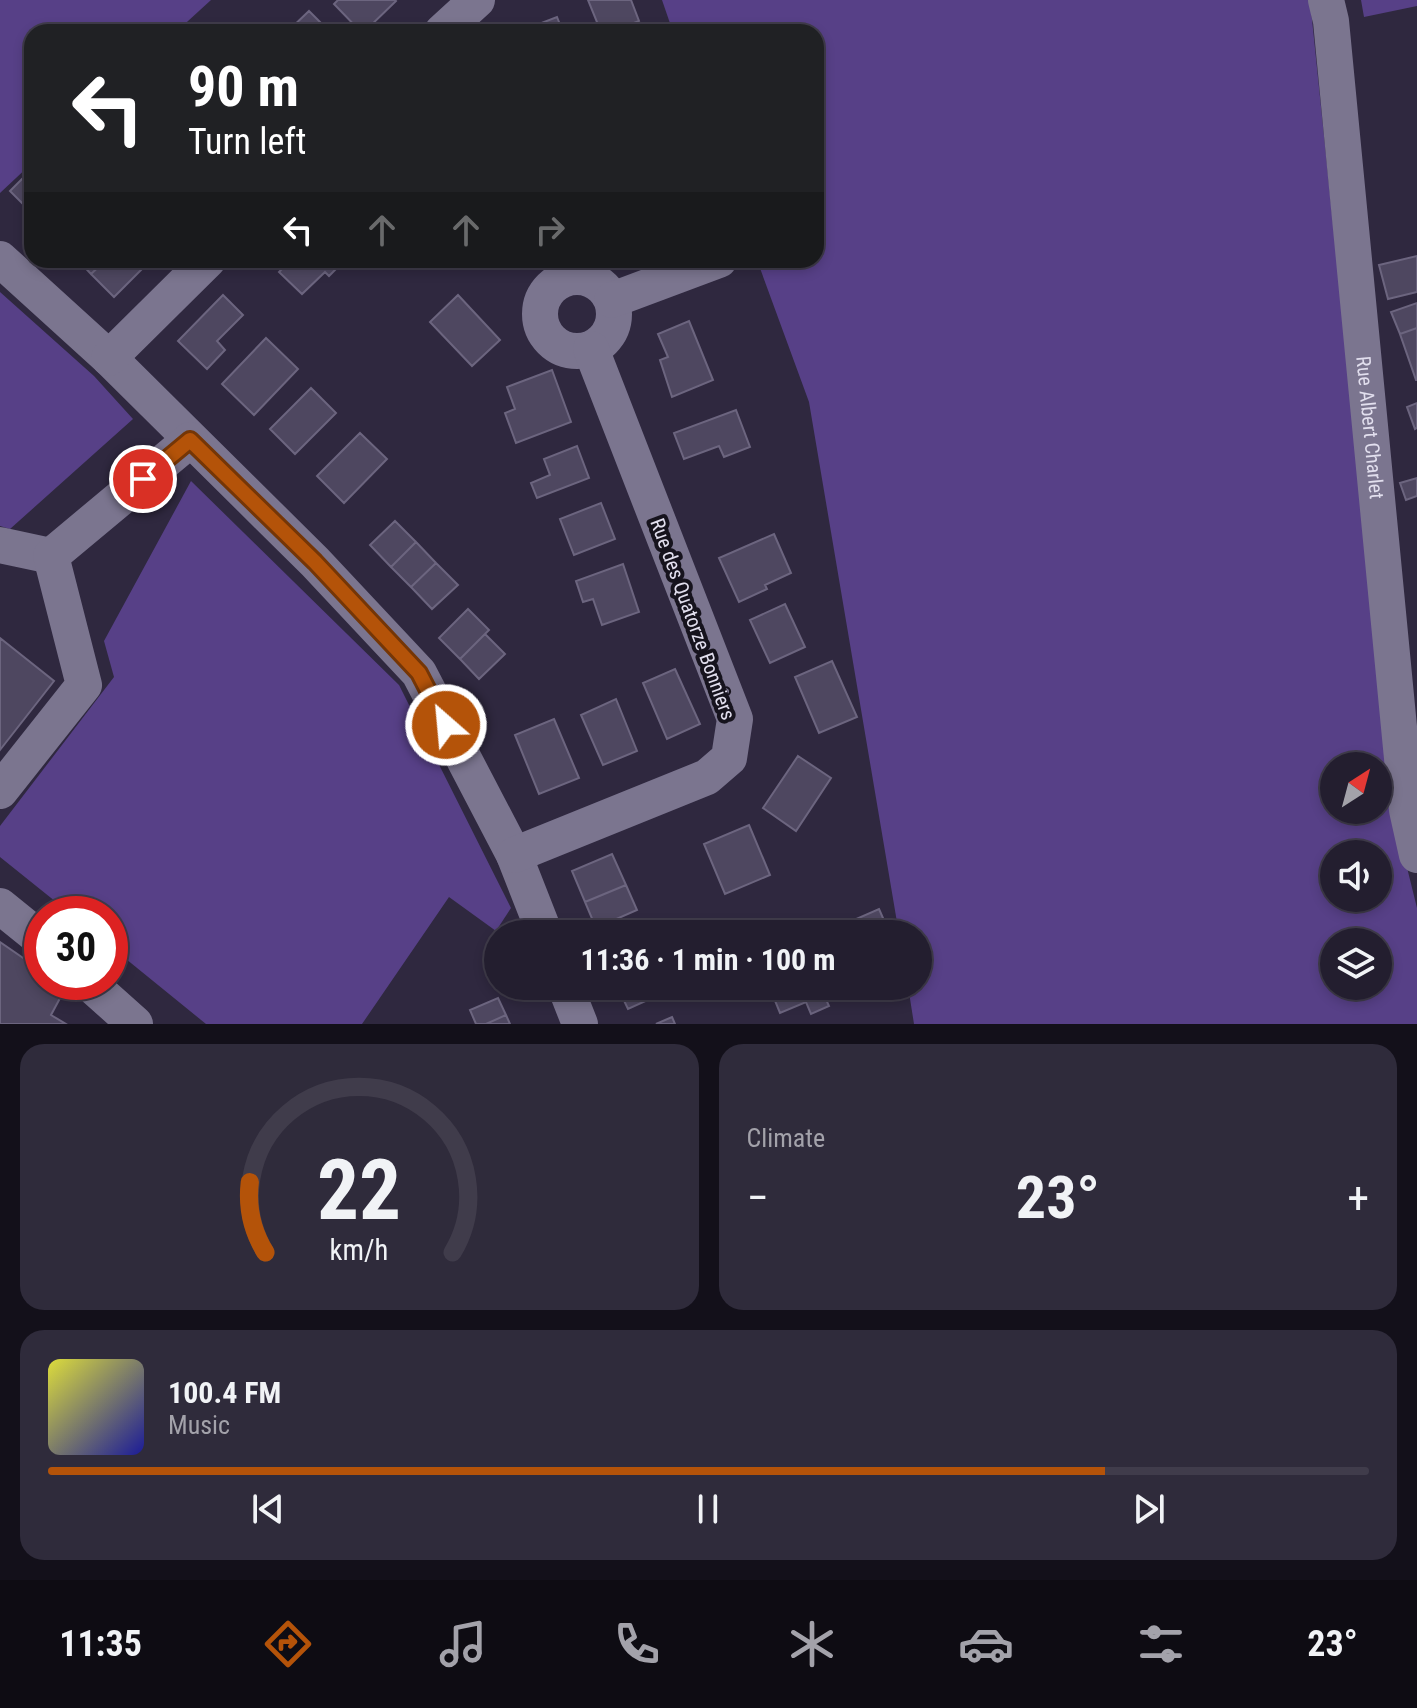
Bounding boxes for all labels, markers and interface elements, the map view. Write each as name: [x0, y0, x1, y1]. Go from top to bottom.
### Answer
text: 90 m: [188, 54, 299, 120]
icon: left: [56, 56, 160, 160]
text: Turn left: [188, 121, 306, 163]
icon: left: [276, 208, 320, 252]
icon: ahead: [360, 208, 404, 252]
icon: ahead: [444, 208, 488, 252]
icon: right: [528, 208, 572, 252]
street label: Rue Albert Charlet: [1351, 355, 1389, 500]
pin: [109, 445, 177, 513]
icon: arrive: [121, 457, 165, 501]
street label: Rue des Quatorze Bonniers: [645, 515, 741, 723]
position arrow: [404, 683, 488, 767]
north arrow: [1320, 752, 1392, 824]
map controls: [1320, 752, 1392, 1000]
button: sound: [1320, 840, 1392, 912]
speed limit sign: 30: [24, 896, 128, 1000]
button: layers: [1320, 928, 1392, 1000]
text: 11:36 · 1 min · 100 m: [581, 942, 835, 977]
text: Climate: [747, 1123, 825, 1153]
text: 22: [317, 1142, 401, 1239]
text: 23°: [1016, 1162, 1100, 1233]
text: −: [747, 1172, 769, 1224]
text: +: [1347, 1172, 1369, 1224]
text: km/h: [330, 1233, 389, 1267]
text: 100.4 FM: [168, 1375, 281, 1410]
text: Music: [168, 1410, 230, 1440]
icon: previous: [246, 1487, 290, 1531]
icon: pause: [686, 1487, 730, 1531]
icon: next: [1127, 1487, 1171, 1531]
icon: directions: [260, 1616, 316, 1672]
icon: music: [435, 1616, 491, 1672]
icon: phone: [609, 1616, 665, 1672]
icon: climate: [784, 1616, 840, 1672]
icon: car: [958, 1616, 1014, 1672]
icon: filters: [1133, 1616, 1189, 1672]
text: 11:35: [59, 1623, 142, 1665]
text: 23°: [1307, 1623, 1358, 1665]

